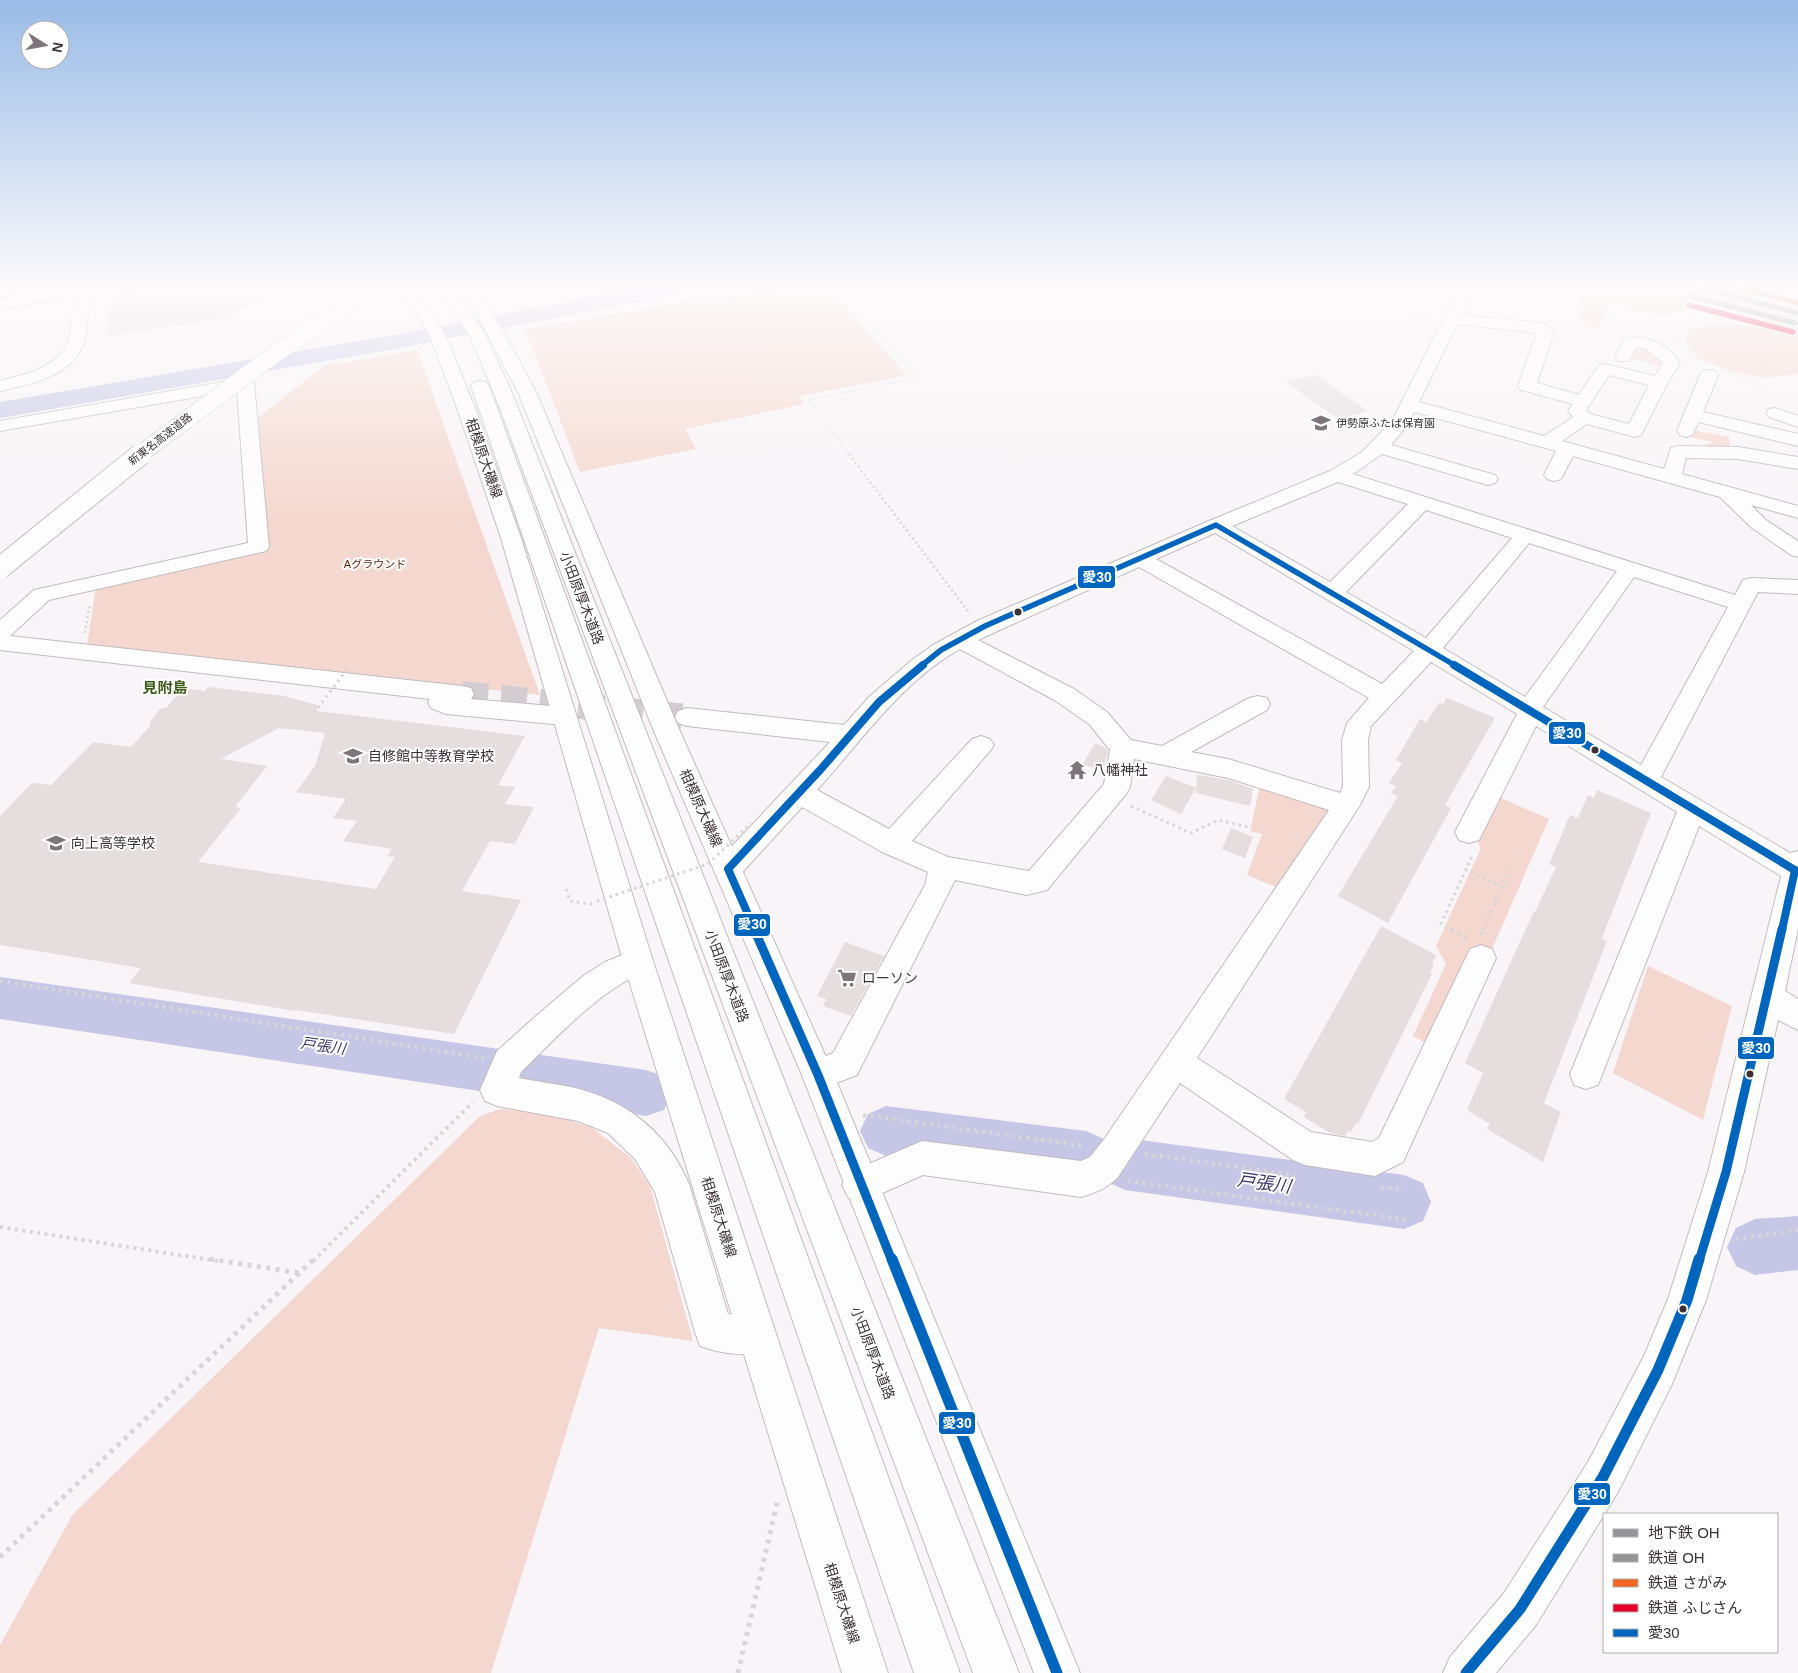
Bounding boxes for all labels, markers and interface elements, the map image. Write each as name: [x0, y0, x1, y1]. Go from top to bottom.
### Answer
north arrow: [20, 20, 70, 70]
text: N: [49, 41, 67, 54]
street label: 新東名高速道路: [126, 411, 194, 467]
school or university icon: 伊勢原ふたば保育園: [1310, 412, 1332, 434]
street label: 相模原大磯線: [463, 416, 505, 500]
place label: 伊勢原ふたば保育園: [1336, 417, 1435, 429]
street label: 小田原厚木道路: [557, 549, 607, 647]
park label: Aグラウンド: [344, 558, 406, 570]
line badge: 愛30: [1077, 565, 1116, 589]
text: 愛30: [1082, 569, 1112, 585]
unlabelled marker: [1013, 607, 1023, 617]
district label: 見附島: [142, 679, 188, 696]
line badge: 愛30: [1548, 721, 1586, 745]
text: 愛30: [1552, 725, 1582, 741]
school or university icon: 自修館中等教育学校: [342, 745, 364, 767]
unlabelled marker: [1590, 745, 1600, 755]
place label: 自修館中等教育学校: [368, 748, 494, 764]
temple icon: 八幡神社: [1066, 759, 1088, 781]
place label: 八幡神社: [1092, 762, 1148, 778]
street label: 相模原大磯線: [677, 766, 725, 850]
school or university icon: 向上高等学校: [45, 832, 67, 854]
place label: 向上高等学校: [71, 835, 155, 851]
line badge: 愛30: [733, 913, 771, 937]
text: 愛30: [737, 916, 767, 932]
street label: 小田原厚木道路: [702, 927, 752, 1025]
supermarket icon: ローソン: [836, 967, 858, 989]
place label: ローソン: [862, 970, 918, 986]
water label: 戸張川: [300, 1034, 349, 1057]
line badge: 愛30: [1737, 1036, 1775, 1060]
text: 愛30: [1741, 1040, 1771, 1056]
unlabelled marker: [1745, 1069, 1755, 1079]
water label: 戸張川: [1236, 1169, 1294, 1197]
street label: 相模原大磯線: [698, 1175, 740, 1259]
street label: 小田原厚木道路: [848, 1304, 898, 1402]
unlabelled marker: [1678, 1304, 1688, 1314]
line badge: 愛30: [938, 1411, 976, 1435]
text: 愛30: [942, 1415, 972, 1431]
line badge: 愛30: [1573, 1482, 1611, 1506]
text: 愛30: [1577, 1486, 1607, 1502]
legend: [1603, 1513, 1778, 1653]
text: 地下鉄 OH: [1648, 1524, 1720, 1541]
text: 鉄道 OH: [1648, 1549, 1705, 1566]
street label: 相模原大磯線: [821, 1561, 863, 1645]
text: 鉄道 さがみ: [1648, 1574, 1727, 1591]
text: 鉄道 ふじさん: [1648, 1599, 1742, 1616]
text: 愛30: [1648, 1624, 1680, 1641]

